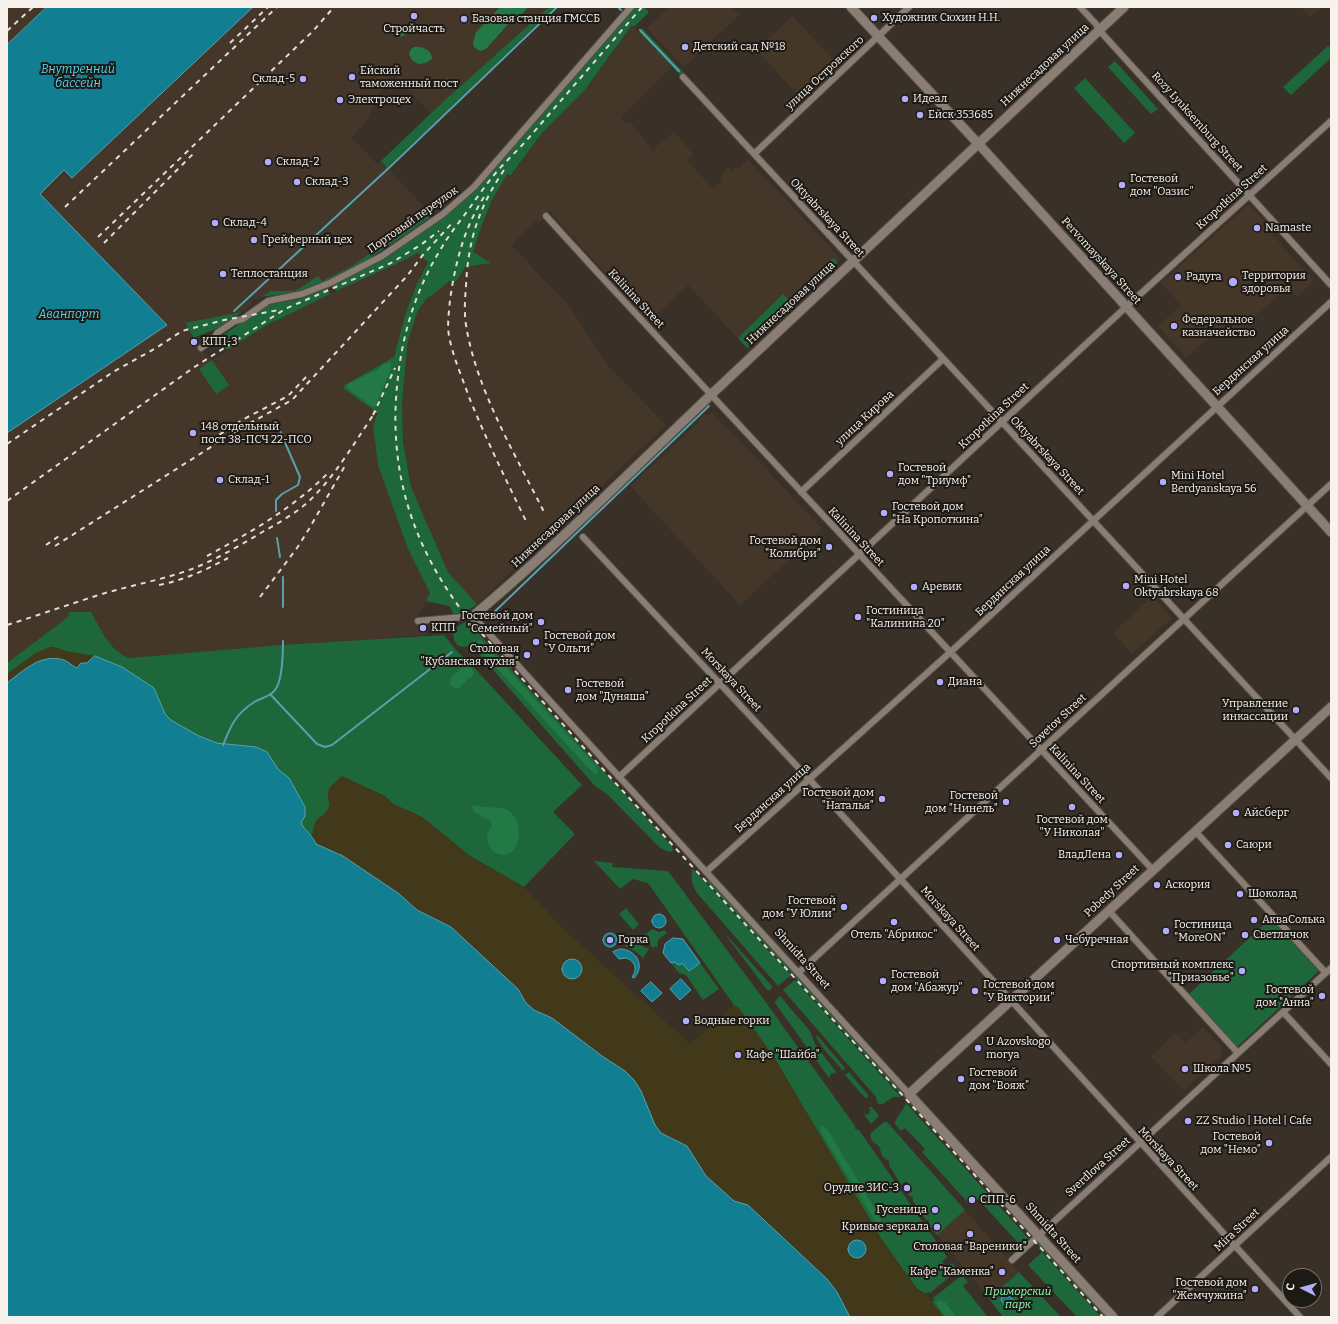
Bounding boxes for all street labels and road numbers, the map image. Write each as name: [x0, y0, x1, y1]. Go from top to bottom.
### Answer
street label: Нижнесадовая улица: [998, 21, 1092, 109]
street label: улица Островского: [783, 33, 867, 113]
street label: Rozy Lyuksemburg Street: [1149, 69, 1245, 175]
street label: Kropotkina Street: [1194, 162, 1270, 232]
street label: Oktyabrskaya Street: [787, 176, 867, 260]
street label: Портовый переулок: [365, 184, 461, 256]
street label: Pervomayskaya Street: [1058, 215, 1144, 307]
street label: Нижнесадовая улица: [744, 259, 838, 347]
street label: Kalinina Street: [605, 267, 667, 331]
street label: Бердянская улица: [1210, 323, 1292, 399]
street label: Kropotkina Street: [956, 380, 1032, 452]
street label: улица Кирова: [833, 388, 897, 448]
street label: Oktyabrskaya Street: [1007, 414, 1087, 498]
street label: Нижнесадовая улица: [509, 482, 603, 570]
street label: Kalinina Street: [825, 505, 887, 569]
street label: Бердянская улица: [973, 543, 1053, 619]
street label: Morskaya Street: [698, 645, 764, 715]
street label: Kropotkina Street: [639, 674, 715, 746]
street label: Sovetov Street: [1027, 691, 1089, 751]
street label: Kalinina Street: [1046, 742, 1108, 806]
street label: Бердянская улица: [732, 760, 814, 836]
street label: Pobedy Street: [1082, 862, 1142, 920]
street label: Morskaya Street: [918, 884, 982, 954]
street label: Shmidta Street: [771, 926, 833, 992]
street label: Morskaya Street: [1135, 1124, 1201, 1194]
street label: Sverdlova Street: [1063, 1134, 1133, 1200]
street label: Shmidta Street: [1022, 1200, 1084, 1266]
street label: Mira Street: [1212, 1206, 1262, 1254]

